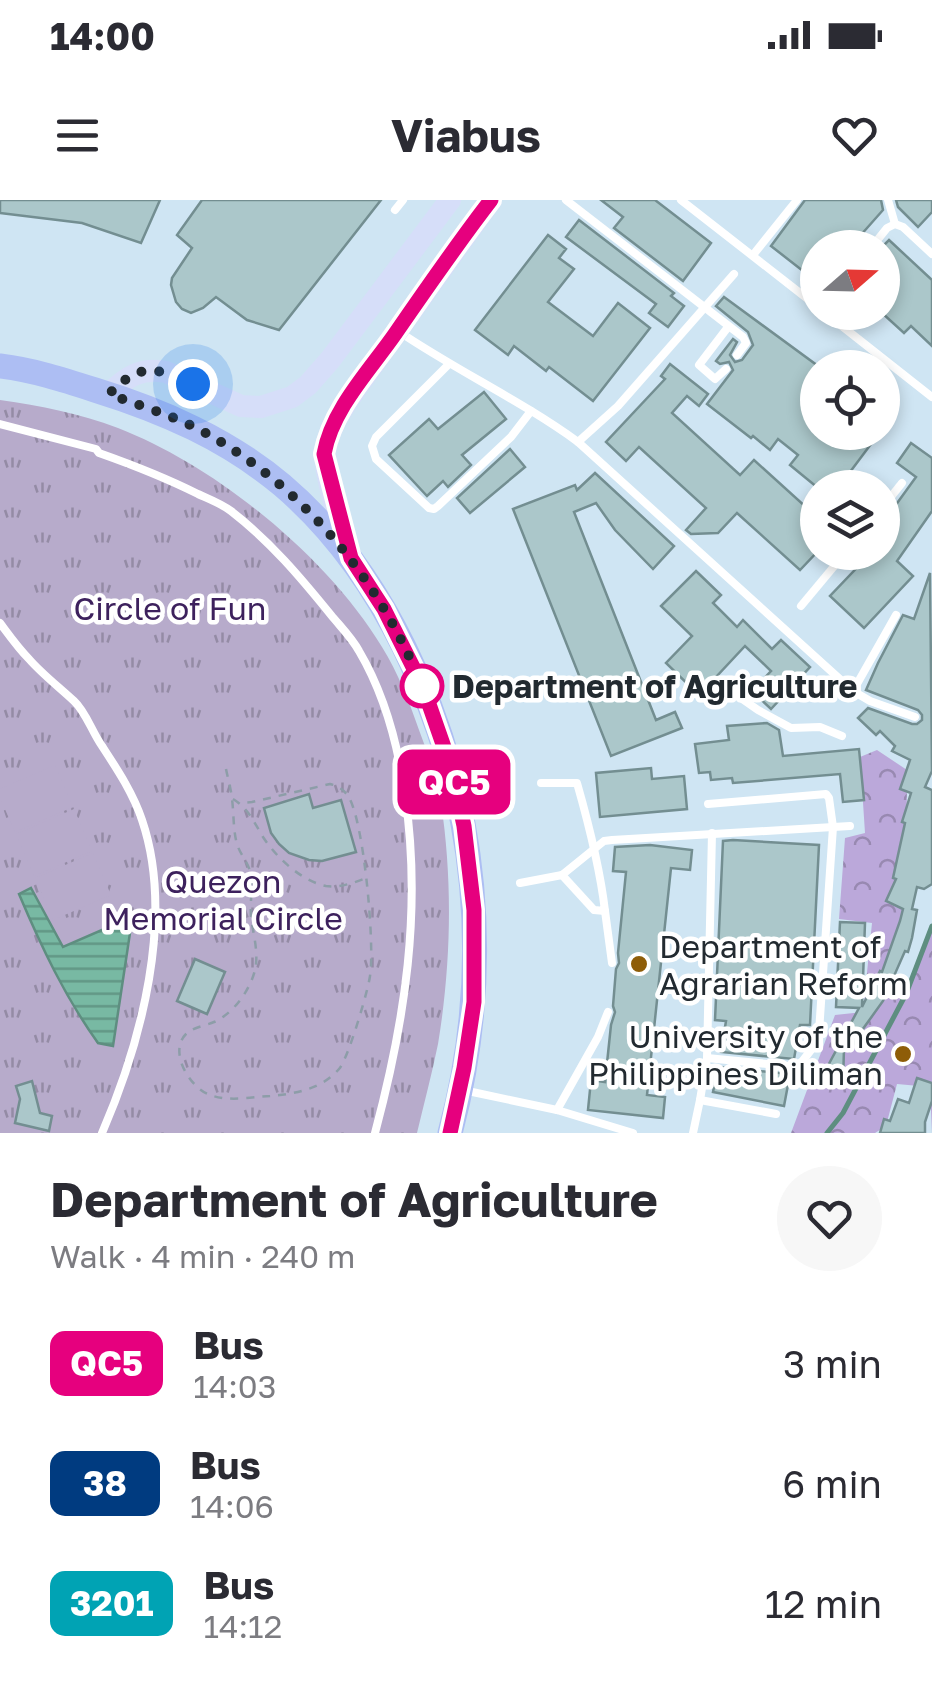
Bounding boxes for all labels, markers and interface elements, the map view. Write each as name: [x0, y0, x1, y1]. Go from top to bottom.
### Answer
text: 14:00: [50, 13, 155, 58]
icon: menu: [50, 108, 105, 163]
text: Viabus: [391, 108, 541, 162]
icon: heart: [827, 108, 882, 163]
north arrow: [800, 230, 900, 330]
map controls: [800, 230, 900, 570]
button: locate: [800, 350, 900, 450]
your location: [168, 359, 218, 409]
button: layers: [800, 470, 900, 570]
park label: Circle of Fun: [73, 589, 267, 627]
marker: Department of Agriculture: [401, 665, 443, 707]
place label: Department of Agriculture: [452, 667, 857, 705]
line badge: QC5: [396, 750, 512, 814]
text: QC5: [417, 761, 491, 803]
park label: Quezon Memorial Circle: [103, 862, 343, 937]
place label: Department of Agrarian Reform: [659, 927, 908, 1002]
marker: Department of Agrarian Reform: [628, 953, 650, 975]
place label: University of the Philippines Diliman: [588, 1017, 883, 1092]
marker: University of the Philippines Diliman: [892, 1043, 914, 1065]
button: heart: [777, 1166, 882, 1271]
text: Department of Agriculture: [50, 1170, 658, 1228]
text: Walk · 4 min · 240 m: [50, 1237, 355, 1275]
text: Bus: [193, 1322, 264, 1367]
text: 3 min: [783, 1341, 882, 1386]
text: QC5: [70, 1342, 143, 1384]
text: 14:03: [193, 1367, 276, 1405]
text: Bus: [190, 1442, 261, 1487]
text: 6 min: [782, 1461, 882, 1506]
text: 38: [83, 1462, 127, 1504]
text: 14:06: [190, 1487, 274, 1525]
text: Bus: [203, 1562, 274, 1607]
text: 12 min: [765, 1581, 882, 1626]
text: 3201: [70, 1582, 153, 1624]
text: 14:12: [203, 1607, 282, 1645]

